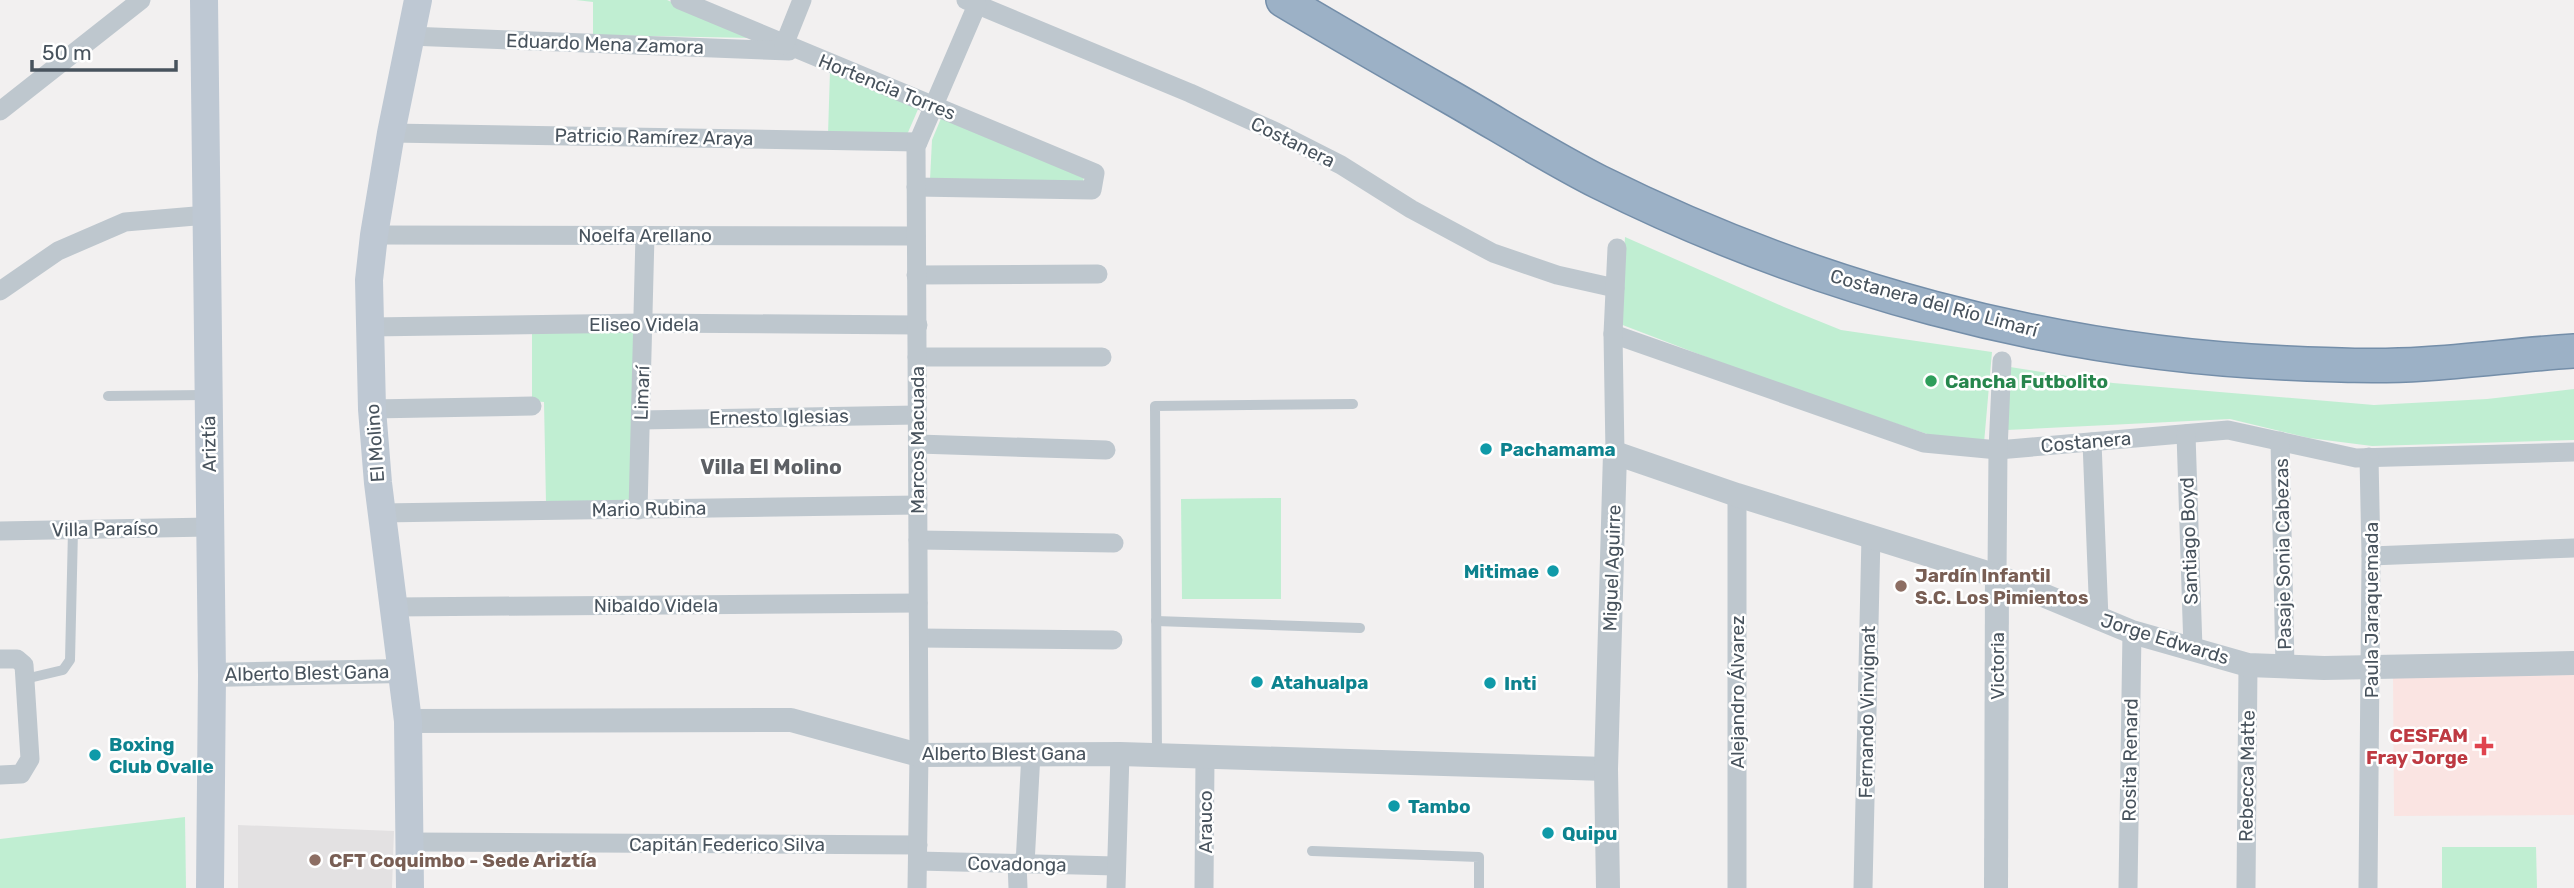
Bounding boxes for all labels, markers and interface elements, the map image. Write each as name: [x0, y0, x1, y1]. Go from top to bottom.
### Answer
scale bar: [32, 28, 175, 72]
street label: Eduardo Mena Zamora: [506, 29, 704, 59]
text: 50 m: [42, 40, 92, 65]
street label: Hortencia Torres: [815, 49, 959, 125]
street label: Costanera: [1247, 112, 1339, 172]
street label: Patricio Ramírez Araya: [554, 124, 754, 150]
street label: Noelfa Arellano: [578, 224, 712, 247]
street label: Costanera del Río Limarí: [1828, 264, 2042, 342]
street label: Eliseo Videla: [589, 313, 699, 336]
street label: Limarí: [630, 364, 654, 421]
street label: Marcos Macuada: [906, 366, 929, 514]
place label: Cancha Futbolito: [1945, 370, 2108, 393]
marker: Cancha Futbolito: [1923, 373, 1939, 389]
street label: El Molino: [361, 403, 389, 483]
street label: Ernesto Iglesias: [709, 404, 849, 430]
street label: Ariztía: [197, 415, 221, 473]
street label: Costanera: [2040, 427, 2132, 457]
place label: Pachamama: [1500, 438, 1616, 461]
marker: Pachamama: [1478, 441, 1494, 457]
district label: Villa El Molino: [700, 454, 842, 479]
street label: Pasaje Sonia Cabezas: [2270, 458, 2296, 650]
street label: Santiago Boyd: [2175, 477, 2203, 605]
street label: Mario Rubina: [591, 497, 707, 521]
street label: Miguel Aguirre: [1598, 504, 1626, 632]
street label: Villa Paraíso: [52, 517, 158, 541]
street label: Paula Jaraquemada: [2360, 522, 2383, 698]
place label: Mitimae: [1464, 560, 1539, 583]
marker: Mitimae: [1545, 563, 1561, 579]
place label: Jardín Infantil S.C. Los Pimientos: [1915, 564, 2088, 609]
marker: Jardín Infantil S.C. Los Pimientos: [1893, 578, 1909, 594]
street label: Nibaldo Videla: [594, 594, 718, 617]
street label: Jorge Edwards: [2098, 609, 2232, 669]
street label: Alejandro Álvarez: [1726, 615, 1749, 769]
street label: Fernando Vinvignat: [1854, 625, 1880, 799]
street label: Victoria: [1986, 632, 2009, 700]
street label: Alberto Blest Gana: [224, 660, 390, 686]
place label: Atahualpa: [1271, 671, 1368, 694]
place label: Inti: [1504, 672, 1537, 695]
marker: Atahualpa: [1249, 674, 1265, 690]
marker: Inti: [1482, 675, 1498, 691]
street label: Rosita Renard: [2117, 698, 2143, 822]
street label: Rebecca Matte: [2234, 710, 2260, 842]
place label: CESFAM Fray Jorge: [2366, 724, 2468, 769]
place label: Boxing Club Ovalle: [109, 733, 214, 778]
marker: CESFAM Fray Jorge: [2474, 736, 2494, 756]
street label: Alberto Blest Gana: [922, 742, 1086, 765]
marker: Boxing Club Ovalle: [87, 747, 103, 763]
street label: Arauco: [1194, 790, 1217, 854]
place label: Tambo: [1408, 795, 1471, 818]
marker: Tambo: [1386, 798, 1402, 814]
place label: Quipu: [1562, 822, 1617, 845]
marker: Quipu: [1540, 825, 1556, 841]
street label: Capitán Federico Silva: [629, 833, 825, 856]
place label: CFT Coquimbo - Sede Ariztía: [329, 849, 597, 872]
marker: CFT Coquimbo - Sede Ariztía: [307, 852, 323, 868]
street label: Covadonga: [967, 852, 1067, 876]

